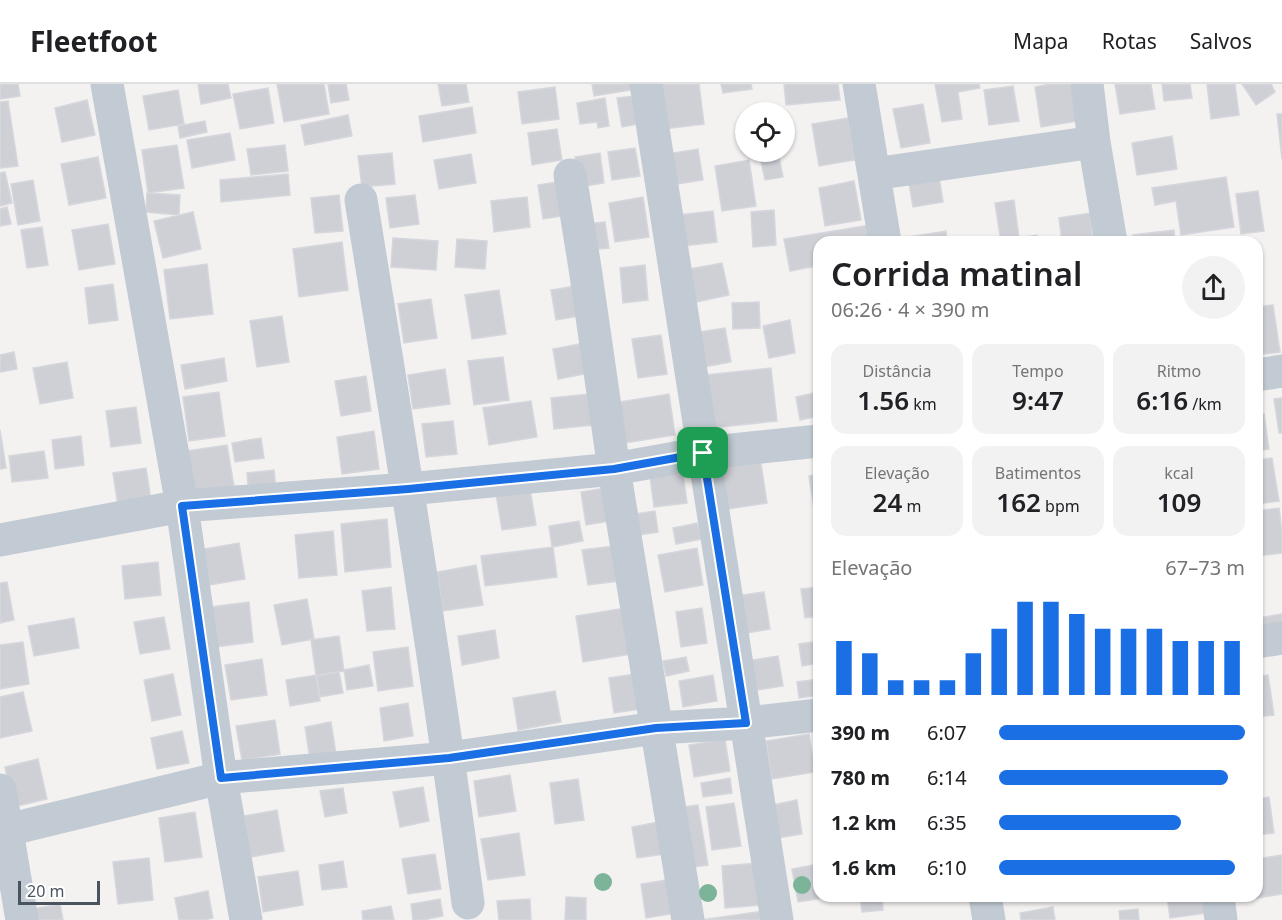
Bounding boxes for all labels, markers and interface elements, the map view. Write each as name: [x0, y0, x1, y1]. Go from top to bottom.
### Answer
text: Fleetfoot: [30, 22, 157, 60]
text: Mapa: [1013, 27, 1069, 55]
text: Rotas: [1102, 27, 1157, 55]
text: Salvos: [1190, 27, 1252, 55]
map controls: [735, 102, 795, 162]
button: locate: [735, 102, 795, 162]
text: Corrida matinal: [831, 251, 1082, 296]
button: share: [1182, 256, 1245, 319]
text: 06:26 · 4 × 390 m: [831, 296, 989, 323]
text: Distância: [863, 360, 931, 382]
text: Tempo: [1012, 360, 1064, 382]
text: Ritmo: [1157, 360, 1201, 382]
text: 1.56: [857, 382, 909, 418]
text: 9:47: [1012, 382, 1064, 418]
text: 6:16: [1136, 382, 1188, 418]
text: km: [909, 393, 937, 415]
text: /km: [1188, 393, 1222, 415]
pin: [677, 427, 728, 478]
icon: arrive: [686, 436, 719, 469]
text: Elevação: [864, 462, 930, 484]
text: Batimentos: [995, 462, 1081, 484]
text: kcal: [1164, 462, 1194, 484]
text: 24: [873, 484, 902, 520]
text: 162: [996, 484, 1041, 520]
text: 109: [1157, 484, 1201, 520]
text: m: [902, 495, 921, 517]
text: bpm: [1041, 495, 1080, 517]
text: Elevação: [831, 554, 912, 581]
text: 67–73 m: [1165, 554, 1245, 581]
text: 390 m: [831, 719, 890, 746]
text: 6:07: [927, 719, 967, 746]
text: 780 m: [831, 764, 890, 791]
text: 6:14: [927, 764, 967, 791]
text: 1.2 km: [831, 809, 897, 836]
text: 6:35: [927, 809, 967, 836]
text: 1.6 km: [831, 854, 897, 881]
text: 6:10: [927, 854, 967, 881]
scale bar: [18, 878, 100, 906]
text: 20 m: [27, 880, 64, 902]

